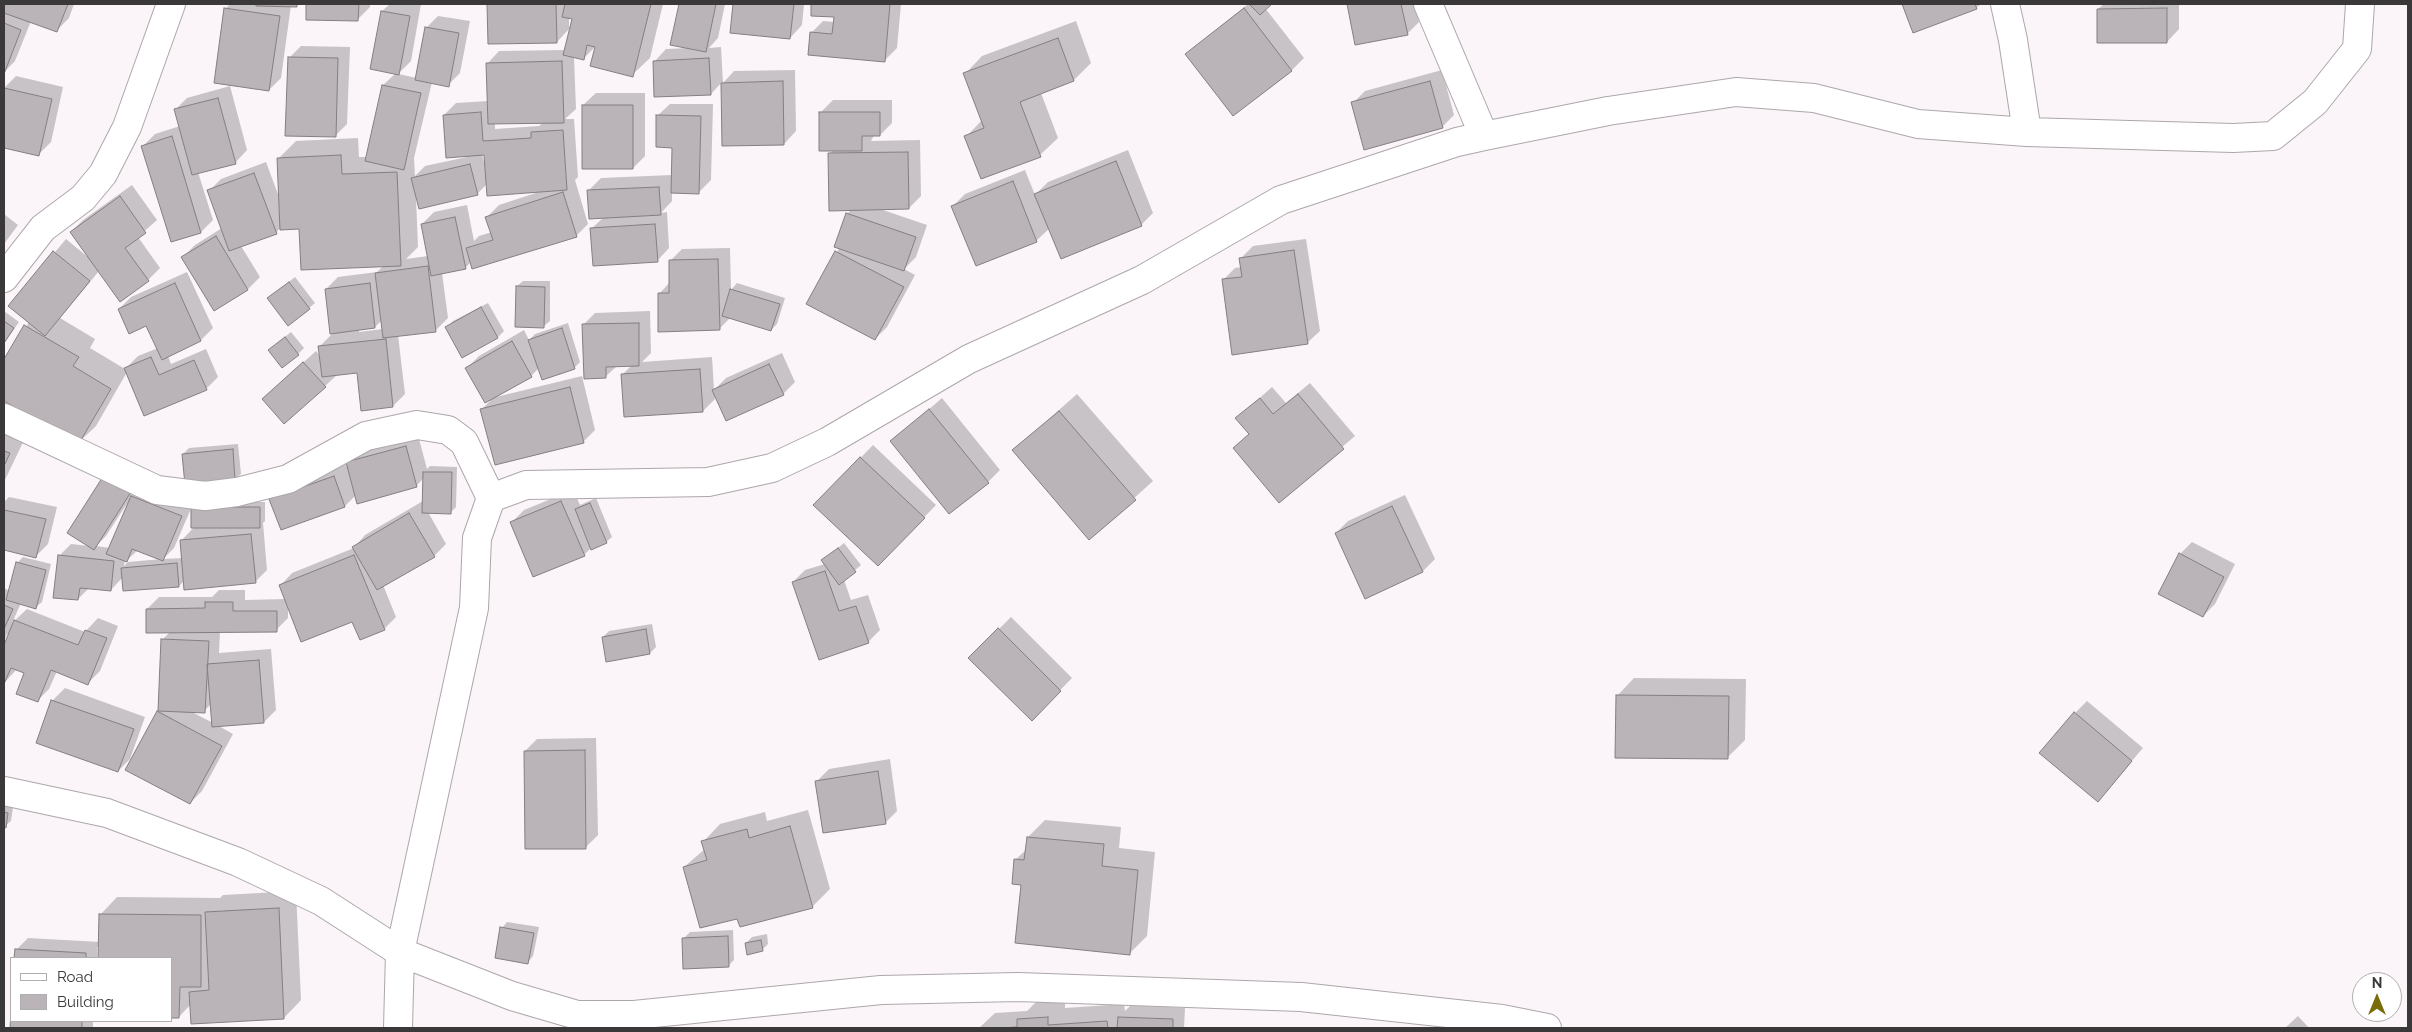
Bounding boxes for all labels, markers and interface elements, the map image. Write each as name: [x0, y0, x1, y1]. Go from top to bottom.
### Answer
legend: [10, 957, 172, 1022]
text: Road: [57, 968, 93, 986]
north arrow: [2352, 972, 2402, 1022]
text: N: [2372, 975, 2382, 991]
text: Building: [57, 993, 114, 1011]

